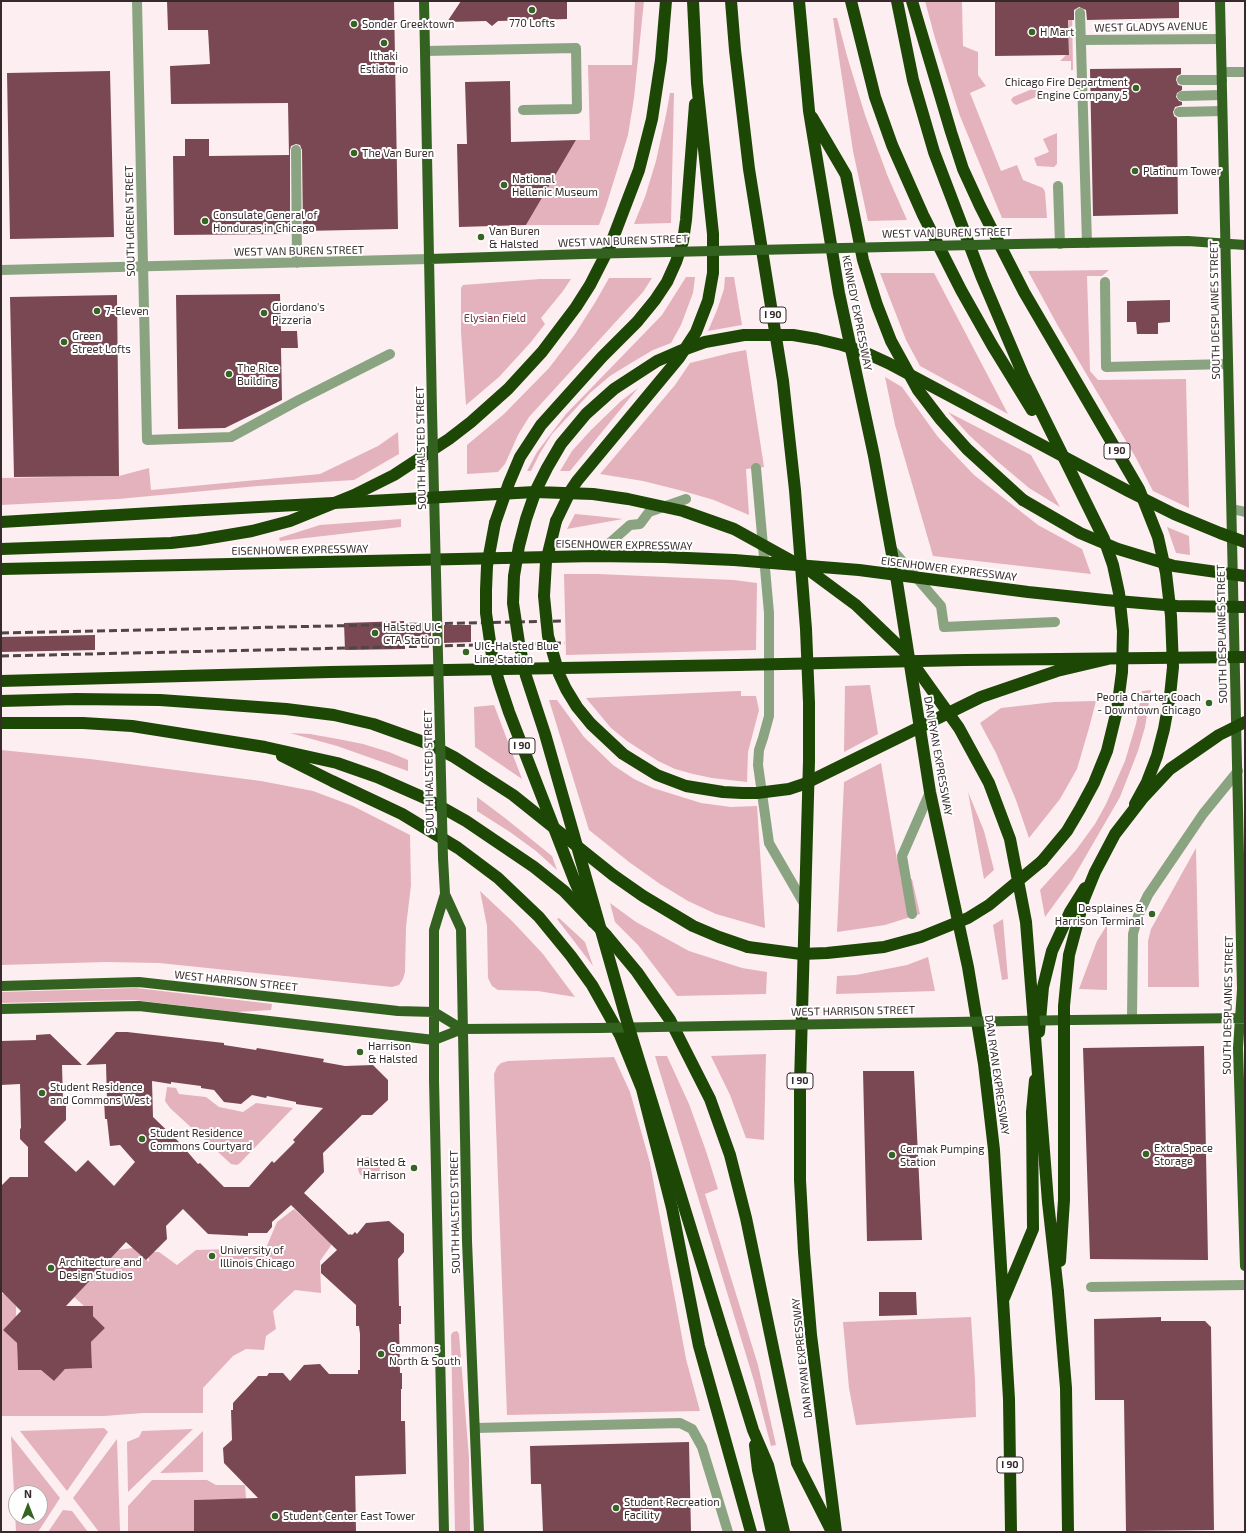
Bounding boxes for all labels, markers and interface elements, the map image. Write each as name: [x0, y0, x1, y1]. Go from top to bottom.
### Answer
marker: 770 Lofts: [527, 5, 537, 15]
place label: 770 Lofts: [509, 16, 555, 30]
place label: Sonder Greektown: [362, 17, 454, 31]
marker: Sonder Greektown: [349, 19, 359, 29]
street label: WEST GLADYS AVENUE: [1094, 19, 1208, 35]
place label: H Mart: [1040, 25, 1074, 39]
marker: H Mart: [1027, 27, 1037, 37]
marker: Ithaki Estiatorio: [379, 38, 389, 48]
place label: Ithaki Estiatorio: [360, 49, 408, 75]
place label: Chicago Fire Department Engine Company 5: [1005, 75, 1128, 101]
marker: Chicago Fire Department Engine Company 5: [1131, 83, 1141, 93]
place label: The Van Buren: [362, 146, 434, 160]
marker: The Van Buren: [349, 148, 359, 158]
place label: Platinum Tower: [1143, 164, 1221, 178]
street label: SOUTH GREEN STREET: [122, 165, 138, 277]
marker: Platinum Tower: [1130, 166, 1140, 176]
place label: National Hellenic Museum: [512, 172, 598, 198]
marker: National Hellenic Museum: [499, 180, 509, 190]
place label: Consulate General of Honduras in Chicago: [213, 208, 317, 234]
marker: Consulate General of Honduras in Chicago: [200, 216, 210, 226]
place label: Van Buren & Halsted: [489, 224, 540, 250]
street label: WEST VAN BUREN STREET: [882, 225, 1012, 241]
marker: Van Buren & Halsted: [476, 232, 486, 242]
street label: WEST VAN BUREN STREET: [558, 232, 688, 250]
street label: SOUTH DESPLAINES STREET: [1207, 240, 1223, 380]
street label: WEST VAN BUREN STREET: [234, 243, 364, 259]
street label: KENNEDY EXPRESSWAY: [839, 254, 875, 372]
place label: Giordano's Pizzeria: [272, 300, 325, 326]
place label: 7-Eleven: [105, 304, 149, 318]
marker: 7-Eleven: [92, 306, 102, 316]
road number: I 90: [760, 307, 786, 323]
marker: Giordano's Pizzeria: [259, 308, 269, 318]
park label: Elysian Field: [464, 311, 526, 325]
place label: Green Street Lofts: [72, 329, 131, 355]
marker: Green Street Lofts: [59, 337, 69, 347]
place label: The Rice Building: [237, 361, 279, 387]
marker: The Rice Building: [224, 369, 234, 379]
street label: SOUTH HALSTED STREET: [413, 386, 429, 510]
road number: I 90: [1104, 443, 1130, 459]
street label: EISENHOWER EXPRESSWAY: [555, 537, 693, 553]
street label: EISENHOWER EXPRESSWAY: [231, 542, 369, 558]
street label: EISENHOWER EXPRESSWAY: [880, 554, 1018, 584]
street label: SOUTH DESPLAINES STREET: [1214, 564, 1230, 704]
place label: Halsted UIC CTA Station: [383, 620, 441, 646]
marker: Halsted UIC CTA Station: [370, 628, 380, 638]
place label: UIC-Halsted Blue Line Station: [474, 639, 559, 665]
marker: UIC-Halsted Blue Line Station: [461, 647, 471, 657]
place label: Peoria Charter Coach - Downtown Chicago: [1096, 690, 1201, 716]
street label: DAN RYAN EXPRESSWAY: [921, 695, 955, 817]
marker: Peoria Charter Coach - Downtown Chicago: [1204, 698, 1214, 708]
street label: SOUTH HALSTED STREET: [421, 710, 437, 834]
road number: I 90: [509, 738, 535, 754]
place label: Desplaines & Harrison Terminal: [1055, 901, 1144, 927]
marker: Desplaines & Harrison Terminal: [1147, 909, 1157, 919]
street label: SOUTH DESPLAINES STREET: [1220, 935, 1236, 1075]
street label: WEST HARRISON STREET: [174, 968, 298, 994]
street label: WEST HARRISON STREET: [791, 1003, 915, 1019]
street label: DAN RYAN EXPRESSWAY: [982, 1014, 1012, 1136]
place label: Harrison & Halsted: [368, 1039, 418, 1065]
marker: Harrison & Halsted: [355, 1047, 365, 1057]
road number: I 90: [787, 1073, 813, 1089]
place label: Student Residence and Commons West: [50, 1080, 150, 1106]
marker: Student Residence and Commons West: [37, 1088, 47, 1098]
place label: Student Residence Commons Courtyard: [150, 1126, 252, 1152]
marker: Student Residence Commons Courtyard: [137, 1134, 147, 1144]
place label: Extra Space Storage: [1154, 1141, 1213, 1167]
place label: Cermak Pumping Station: [900, 1142, 984, 1168]
marker: Extra Space Storage: [1141, 1149, 1151, 1159]
street label: SOUTH HALSTED STREET: [447, 1150, 463, 1274]
marker: Cermak Pumping Station: [887, 1150, 897, 1160]
place label: Halsted & Harrison: [356, 1155, 406, 1181]
marker: Halsted & Harrison: [409, 1163, 419, 1173]
place label: University of Illinois Chicago: [220, 1243, 295, 1269]
marker: University of Illinois Chicago: [207, 1251, 217, 1261]
place label: Architecture and Design Studios: [59, 1255, 142, 1281]
marker: Architecture and Design Studios: [46, 1263, 56, 1273]
street label: DAN RYAN EXPRESSWAY: [789, 1297, 815, 1419]
place label: Commons North & South: [389, 1341, 461, 1367]
marker: Commons North & South: [376, 1349, 386, 1359]
road number: I 90: [997, 1457, 1023, 1473]
north arrow: [8, 1485, 48, 1525]
text: N: [24, 1487, 32, 1500]
place label: Student Recreation Facility: [624, 1495, 720, 1521]
marker: Student Recreation Facility: [611, 1503, 621, 1513]
place label: Student Center East Tower: [283, 1509, 415, 1523]
marker: Student Center East Tower: [270, 1511, 280, 1521]

